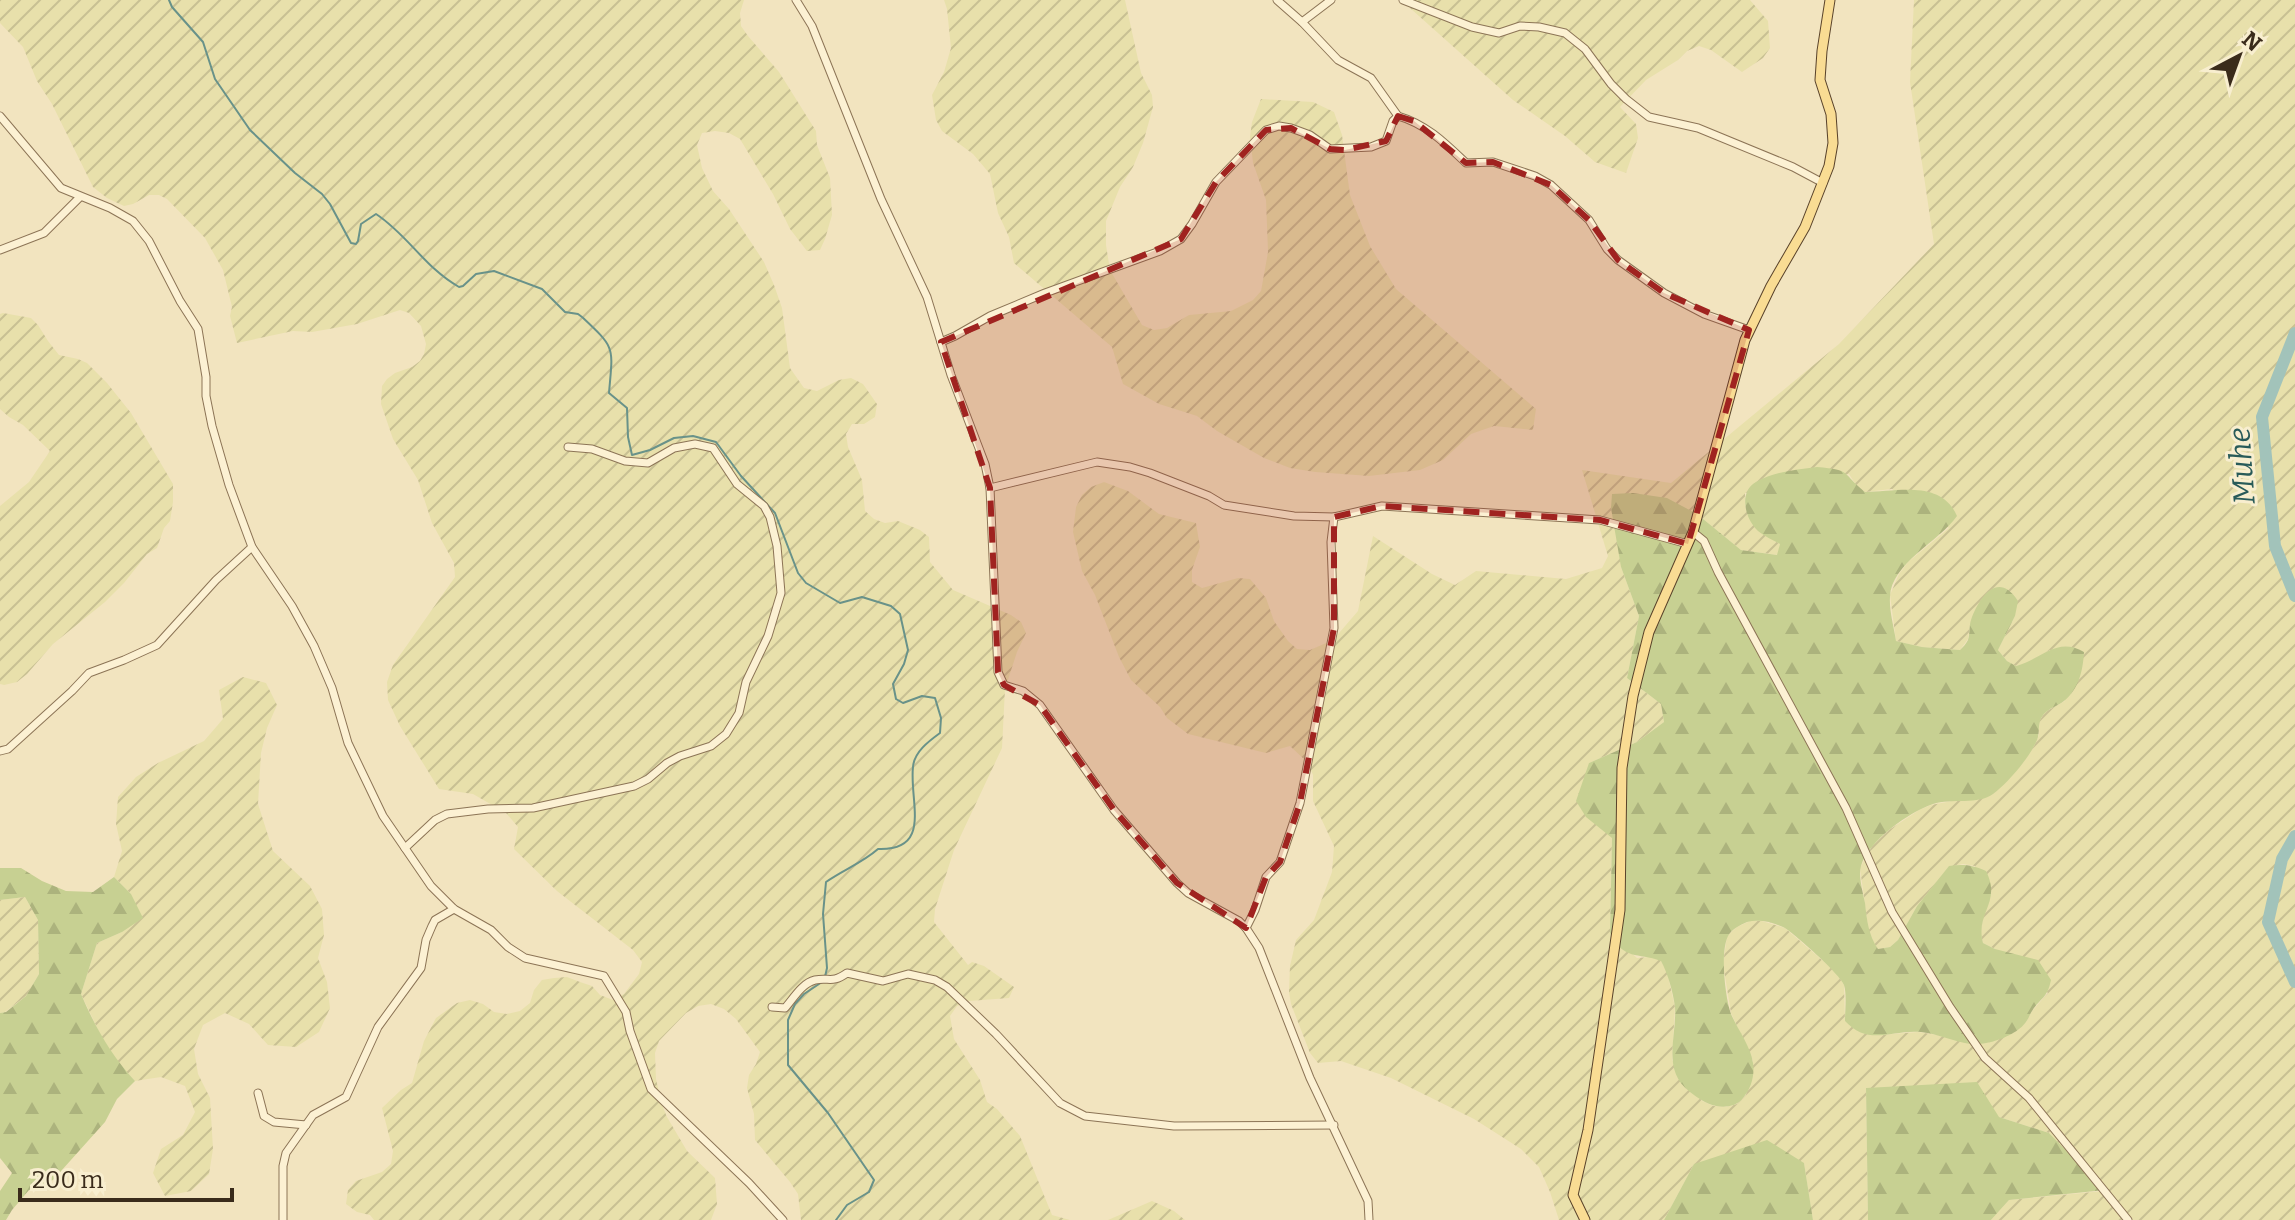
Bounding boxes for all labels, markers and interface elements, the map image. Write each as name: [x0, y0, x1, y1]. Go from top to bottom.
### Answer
north arrow: [2199, 16, 2279, 96]
text: N: [2237, 26, 2267, 57]
water label: Muhe: [2221, 426, 2263, 506]
scale bar: [20, 1152, 232, 1202]
text: 200 m: [32, 1166, 104, 1194]

